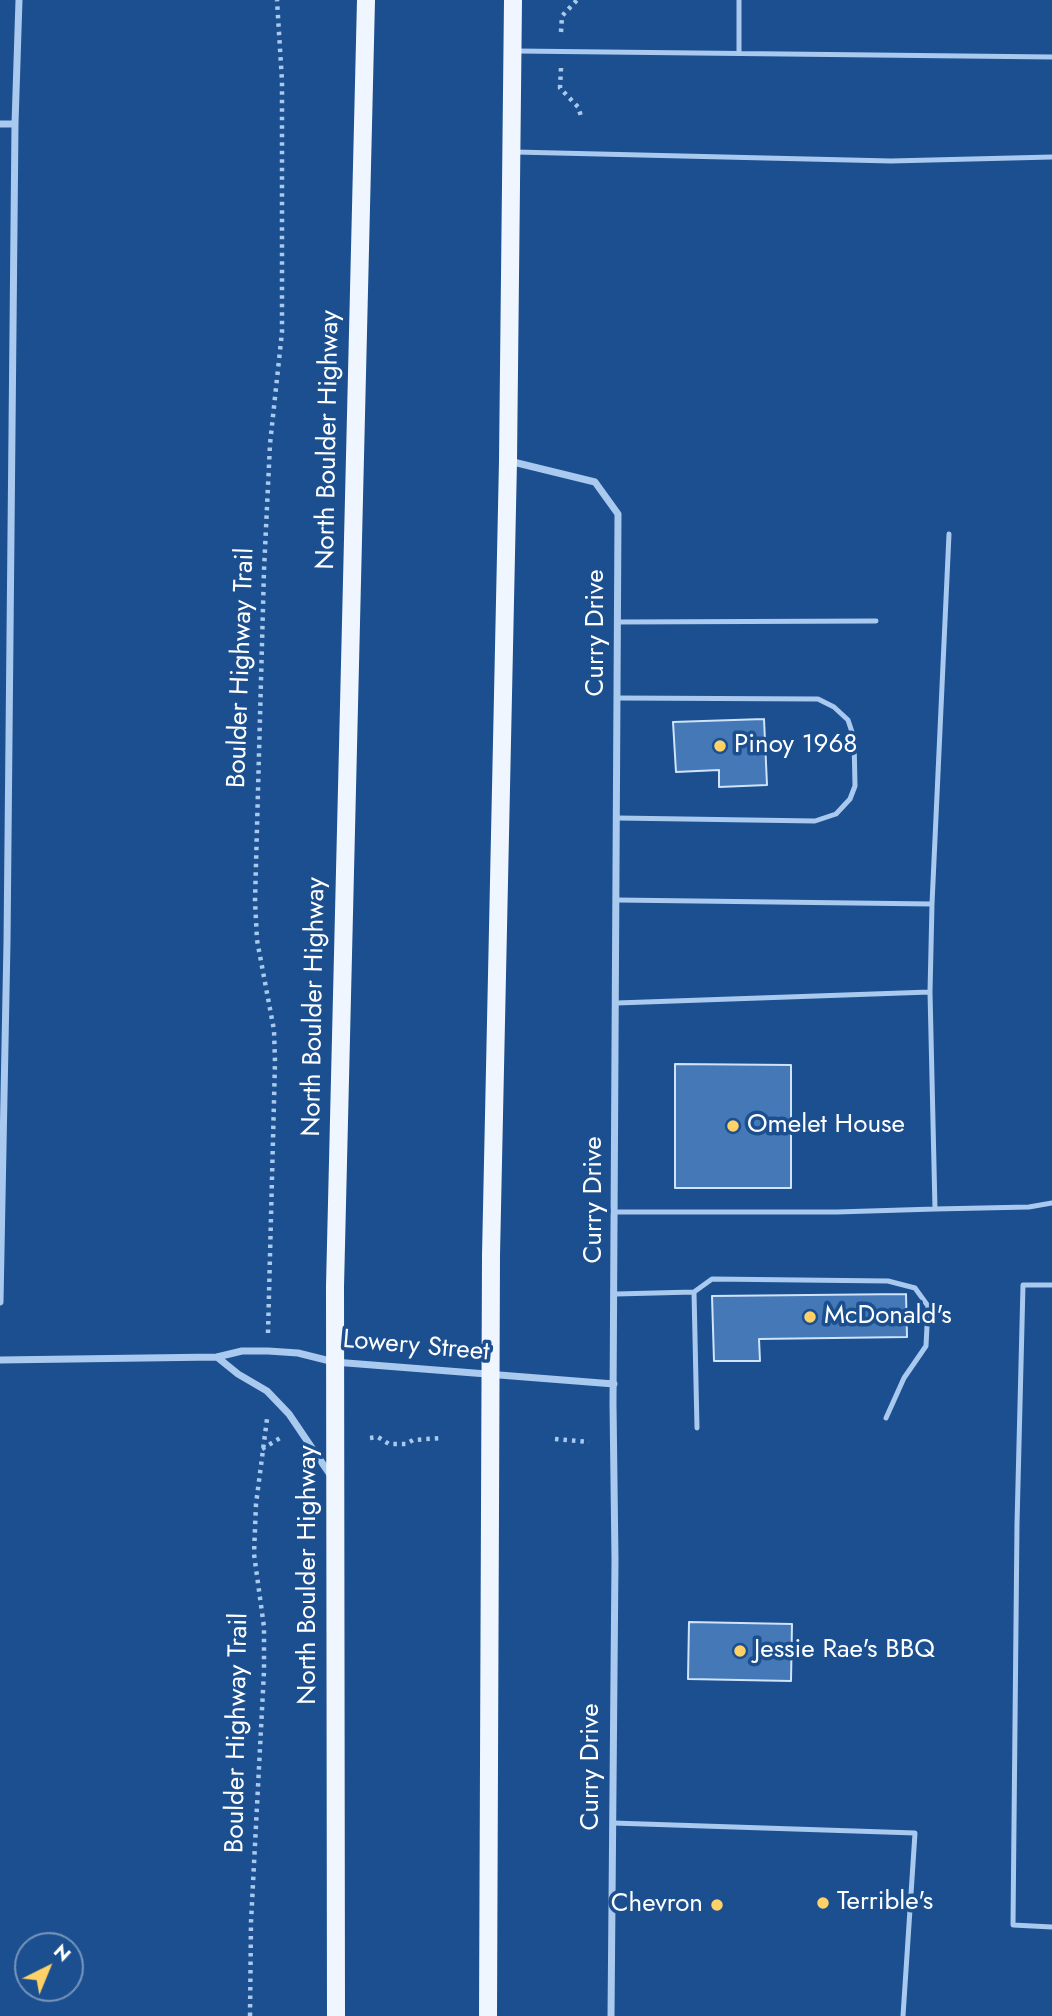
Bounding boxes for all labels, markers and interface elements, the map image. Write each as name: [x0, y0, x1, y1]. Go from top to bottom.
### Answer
street label: North Boulder Highway: [311, 310, 347, 570]
street label: Boulder Highway Trail: [222, 547, 262, 789]
street label: Curry Drive: [581, 569, 613, 697]
place label: Pinoy 1968: [734, 730, 858, 762]
marker: Pinoy 1968: [712, 738, 728, 754]
street label: North Boulder Highway: [297, 877, 333, 1137]
place label: Omelet House: [747, 1110, 905, 1142]
marker: Omelet House: [725, 1118, 741, 1134]
street label: Curry Drive: [579, 1136, 611, 1264]
place label: McDonald's: [824, 1301, 952, 1333]
marker: McDonald's: [802, 1309, 818, 1325]
street label: Lowery Street: [341, 1325, 491, 1369]
street label: North Boulder Highway: [293, 1445, 325, 1705]
street label: Boulder Highway Trail: [220, 1613, 256, 1853]
place label: Jessie Rae's BBQ: [754, 1635, 935, 1667]
marker: Jessie Rae's BBQ: [732, 1643, 748, 1659]
street label: Curry Drive: [576, 1703, 608, 1831]
place label: Terrible's: [837, 1887, 933, 1919]
place label: Chevron: [611, 1889, 703, 1921]
marker: Terrible's: [815, 1895, 831, 1911]
marker: Chevron: [709, 1897, 725, 1913]
north arrow: [14, 1932, 84, 2002]
text: N: [48, 1938, 77, 1968]

